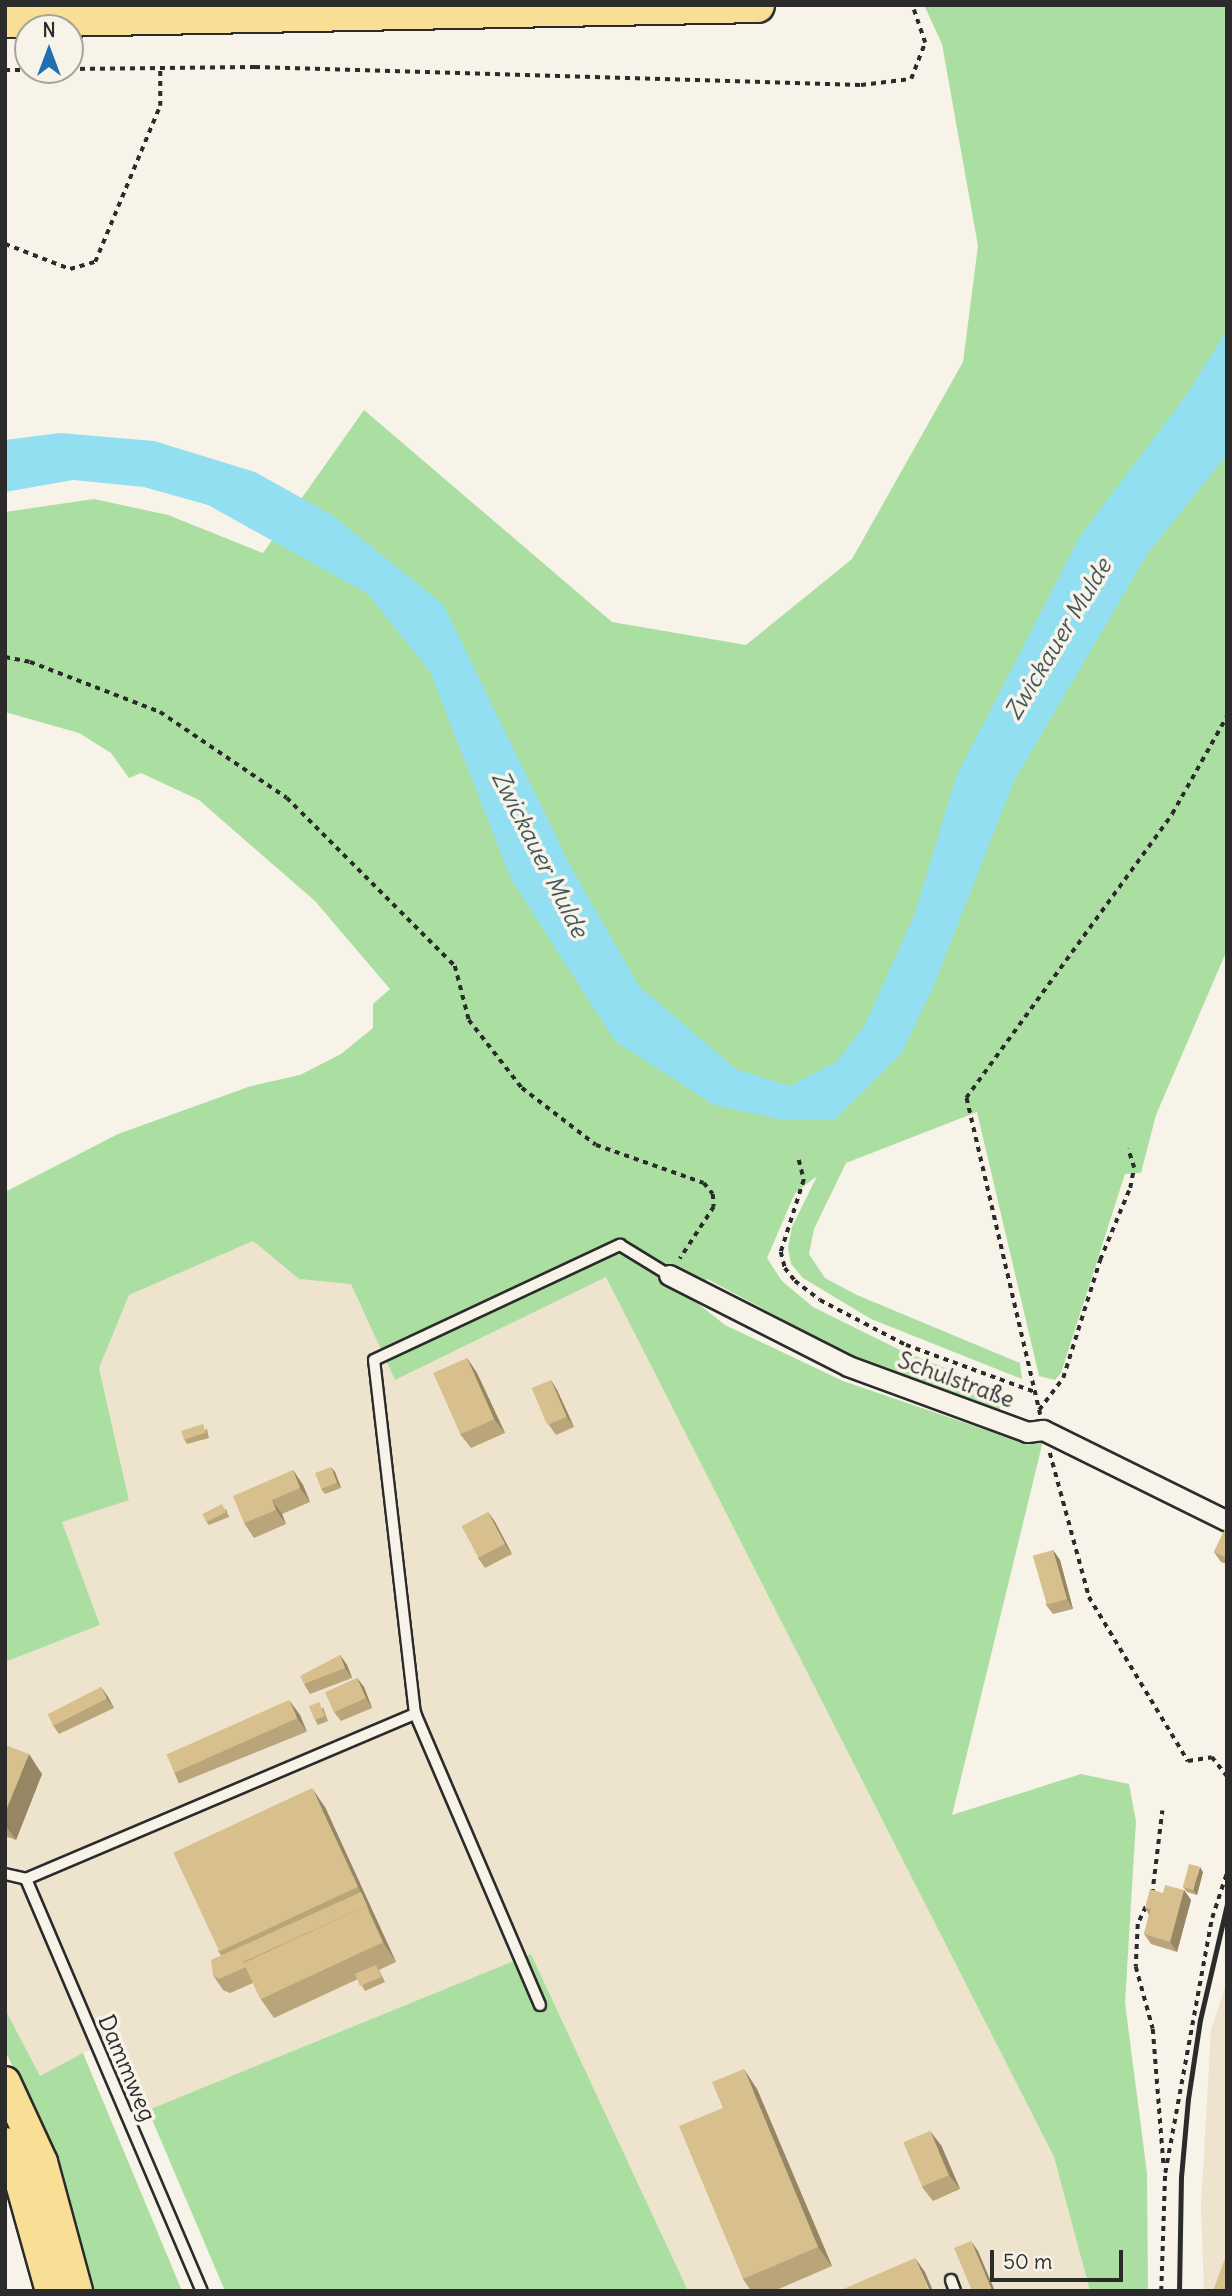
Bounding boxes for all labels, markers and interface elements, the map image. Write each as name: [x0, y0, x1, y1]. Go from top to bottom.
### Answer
north arrow: [14, 14, 84, 84]
text: N: [42, 18, 56, 42]
water label: Zwickauer Mulde: [999, 553, 1117, 725]
water label: Zwickauer Mulde: [486, 766, 594, 942]
street label: Schulstraße: [894, 1346, 1018, 1414]
street label: Dammweg: [92, 2011, 162, 2125]
scale bar: [994, 2236, 1127, 2280]
text: 50 m: [1003, 2248, 1052, 2275]

